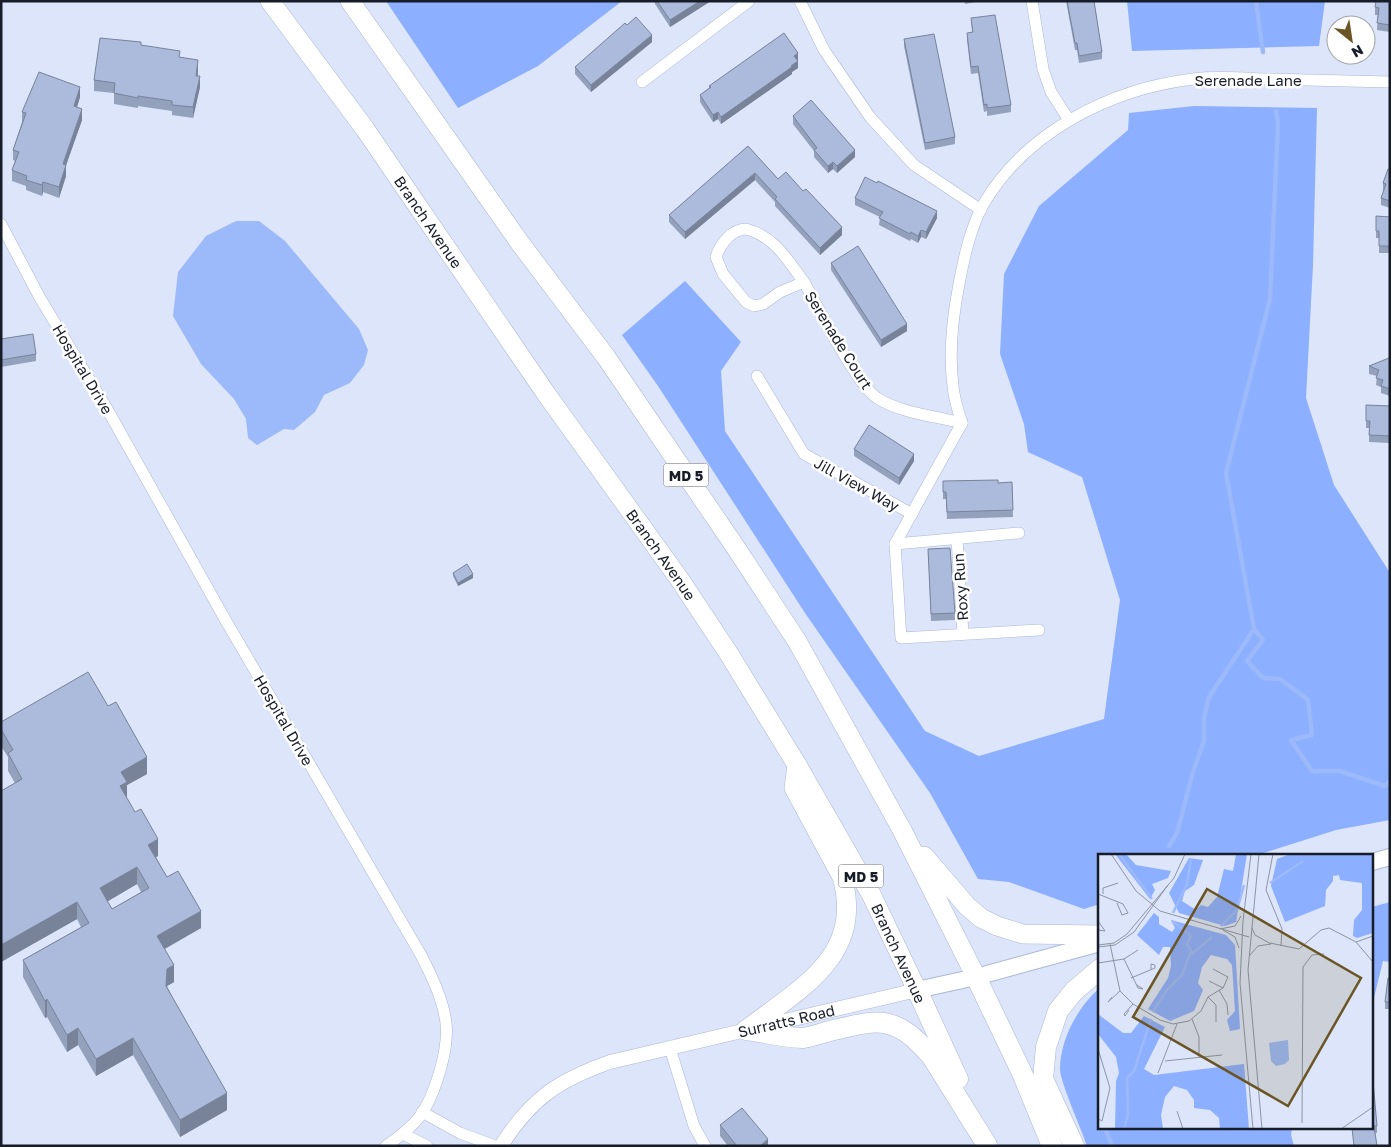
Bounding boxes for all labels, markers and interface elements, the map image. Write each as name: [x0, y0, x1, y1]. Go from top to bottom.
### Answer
north arrow: [1326, 15, 1376, 65]
text: N: [1349, 42, 1367, 62]
street label: Serenade Lane: [1194, 71, 1302, 89]
street label: Branch Avenue: [391, 172, 467, 272]
street label: Serenade Court: [802, 288, 876, 392]
street label: Hospital Drive: [49, 321, 117, 418]
street label: Jill View Way: [811, 453, 903, 515]
road number: MD 5: [664, 464, 708, 486]
street label: Branch Avenue: [623, 505, 700, 604]
street label: Roxy Run: [949, 553, 971, 621]
street label: Hospital Drive: [251, 671, 317, 769]
inset map: [1098, 854, 1374, 1130]
road number: MD 5: [838, 864, 884, 888]
street label: Branch Avenue: [868, 900, 930, 1006]
street label: Surratts Road: [736, 1001, 836, 1041]

